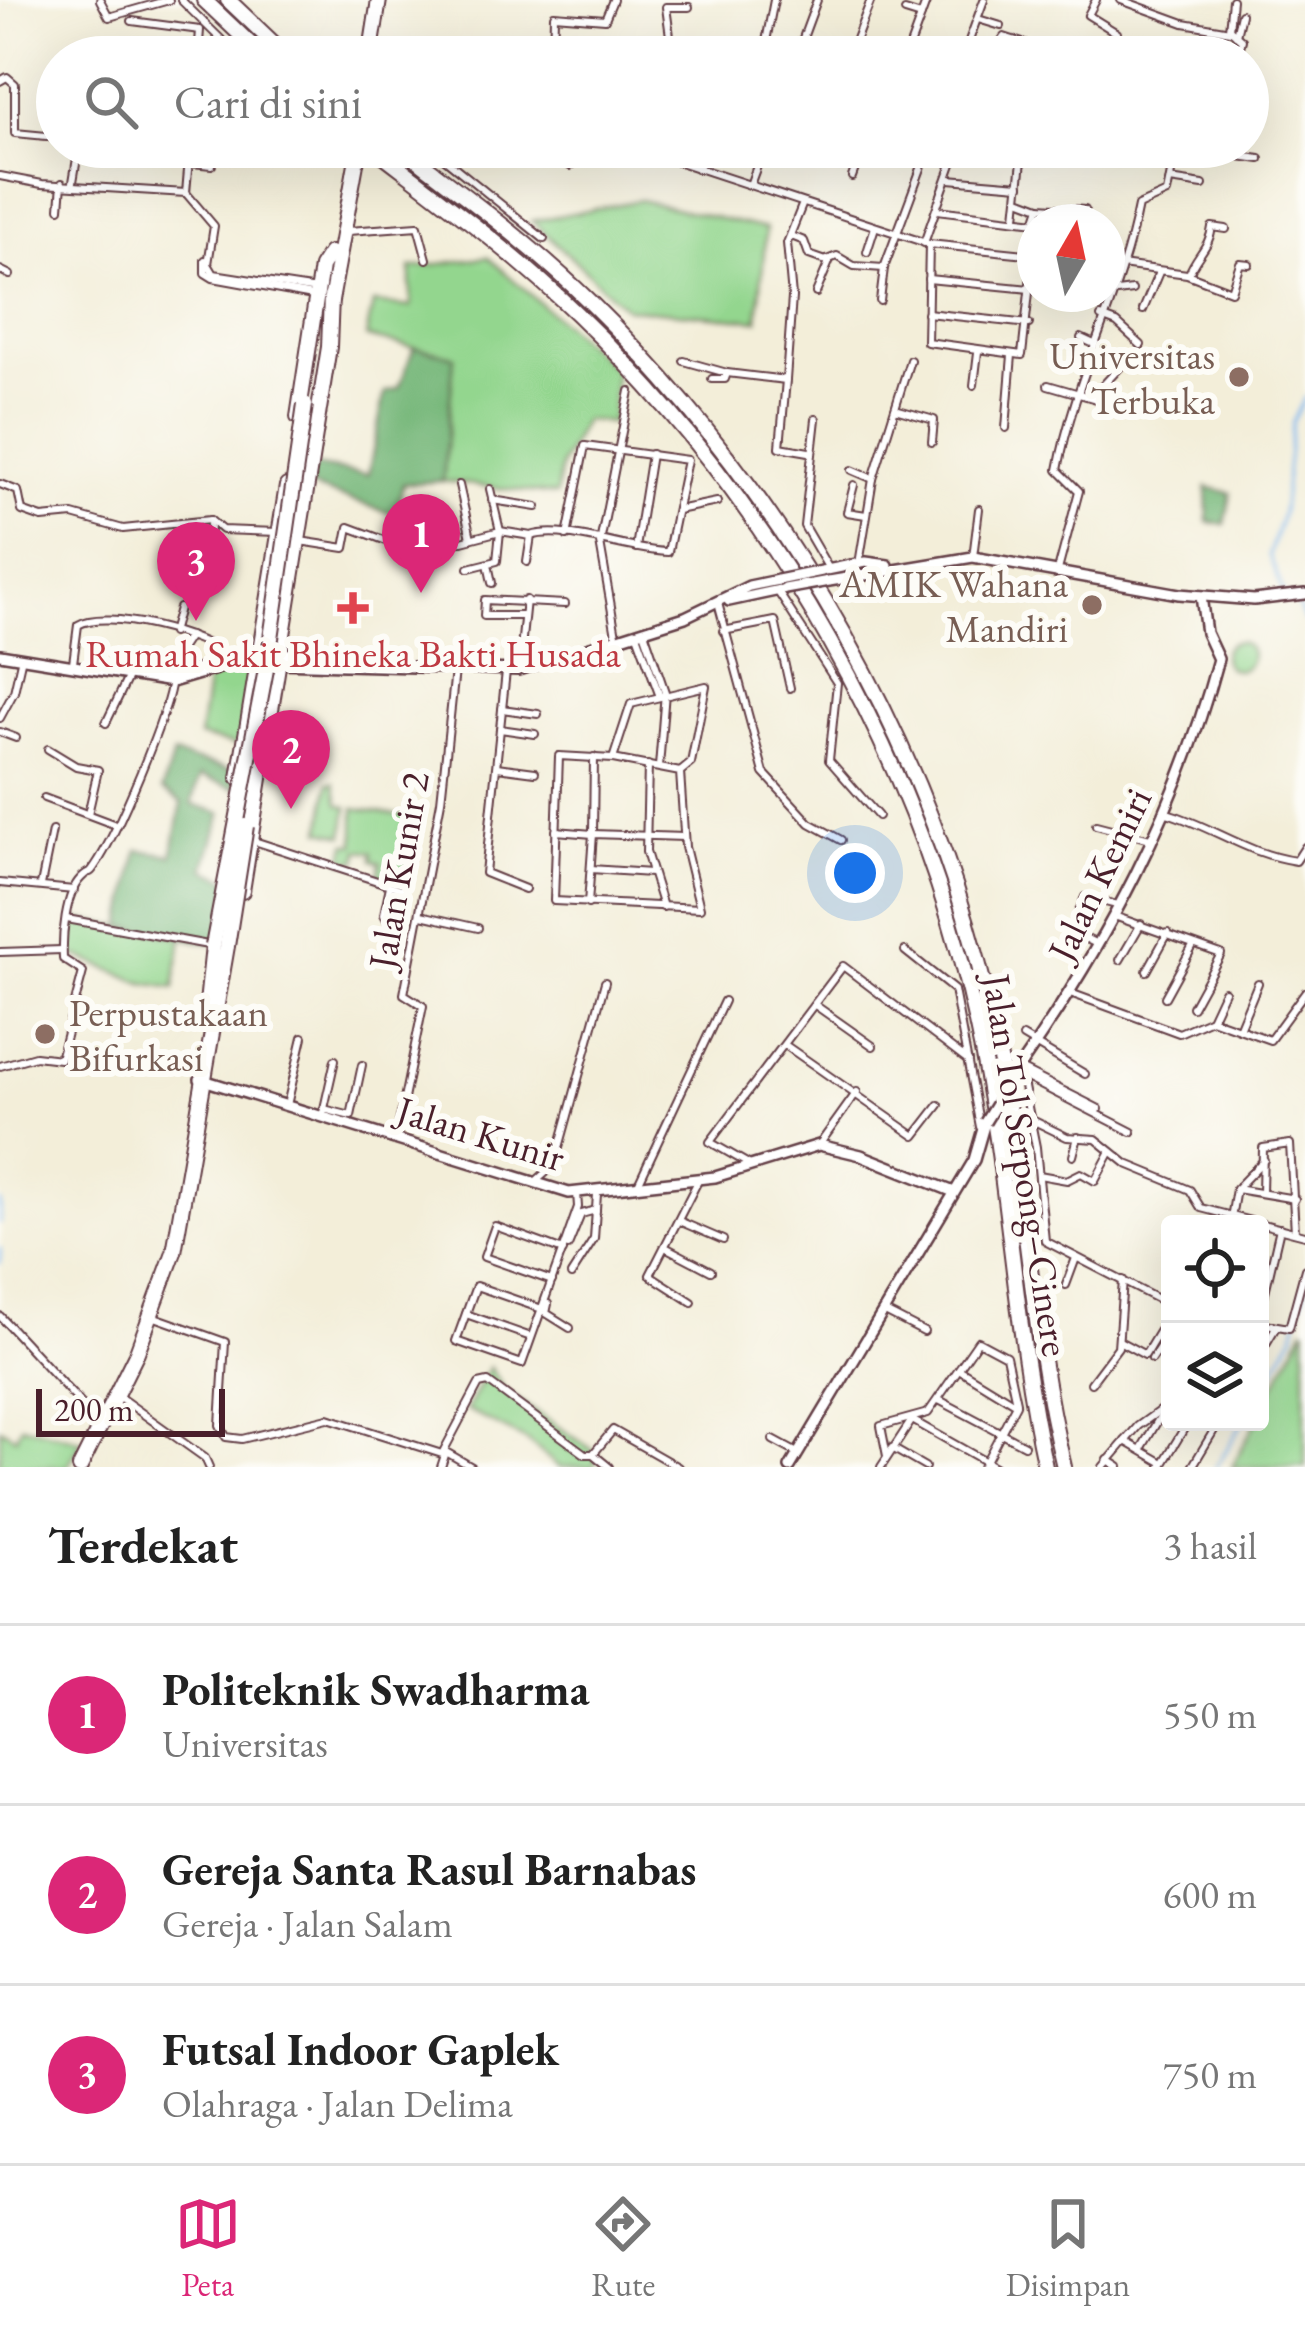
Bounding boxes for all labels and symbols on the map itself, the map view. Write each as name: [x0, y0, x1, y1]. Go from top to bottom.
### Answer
north arrow: [1017, 204, 1125, 312]
place label: Universitas Terbuka: [1049, 330, 1215, 426]
marker: Universitas Terbuka: [1226, 364, 1252, 390]
pin: 1: [382, 494, 460, 593]
pin: 3: [157, 522, 235, 621]
place label: AMIK Wahana Mandiri: [838, 558, 1068, 654]
marker: Rumah Sakit Bhineka Bakti Husada: [337, 592, 369, 624]
marker: AMIK Wahana Mandiri: [1079, 592, 1105, 618]
place label: Rumah Sakit Bhineka Bakti Husada: [85, 628, 621, 679]
pin: 2: [252, 710, 330, 809]
street label: Jalan Kunir 2: [356, 767, 441, 975]
street label: Jalan Kemiri: [1034, 779, 1163, 972]
your location: [825, 843, 885, 903]
street label: Jalan Tol Serpong–Cinere: [971, 967, 1082, 1360]
place label: Perpustakaan Bifurkasi: [69, 987, 268, 1083]
marker: Perpustakaan Bifurkasi: [32, 1021, 58, 1047]
street label: Jalan Kunir: [388, 1083, 571, 1183]
scale bar: [36, 1383, 225, 1436]

